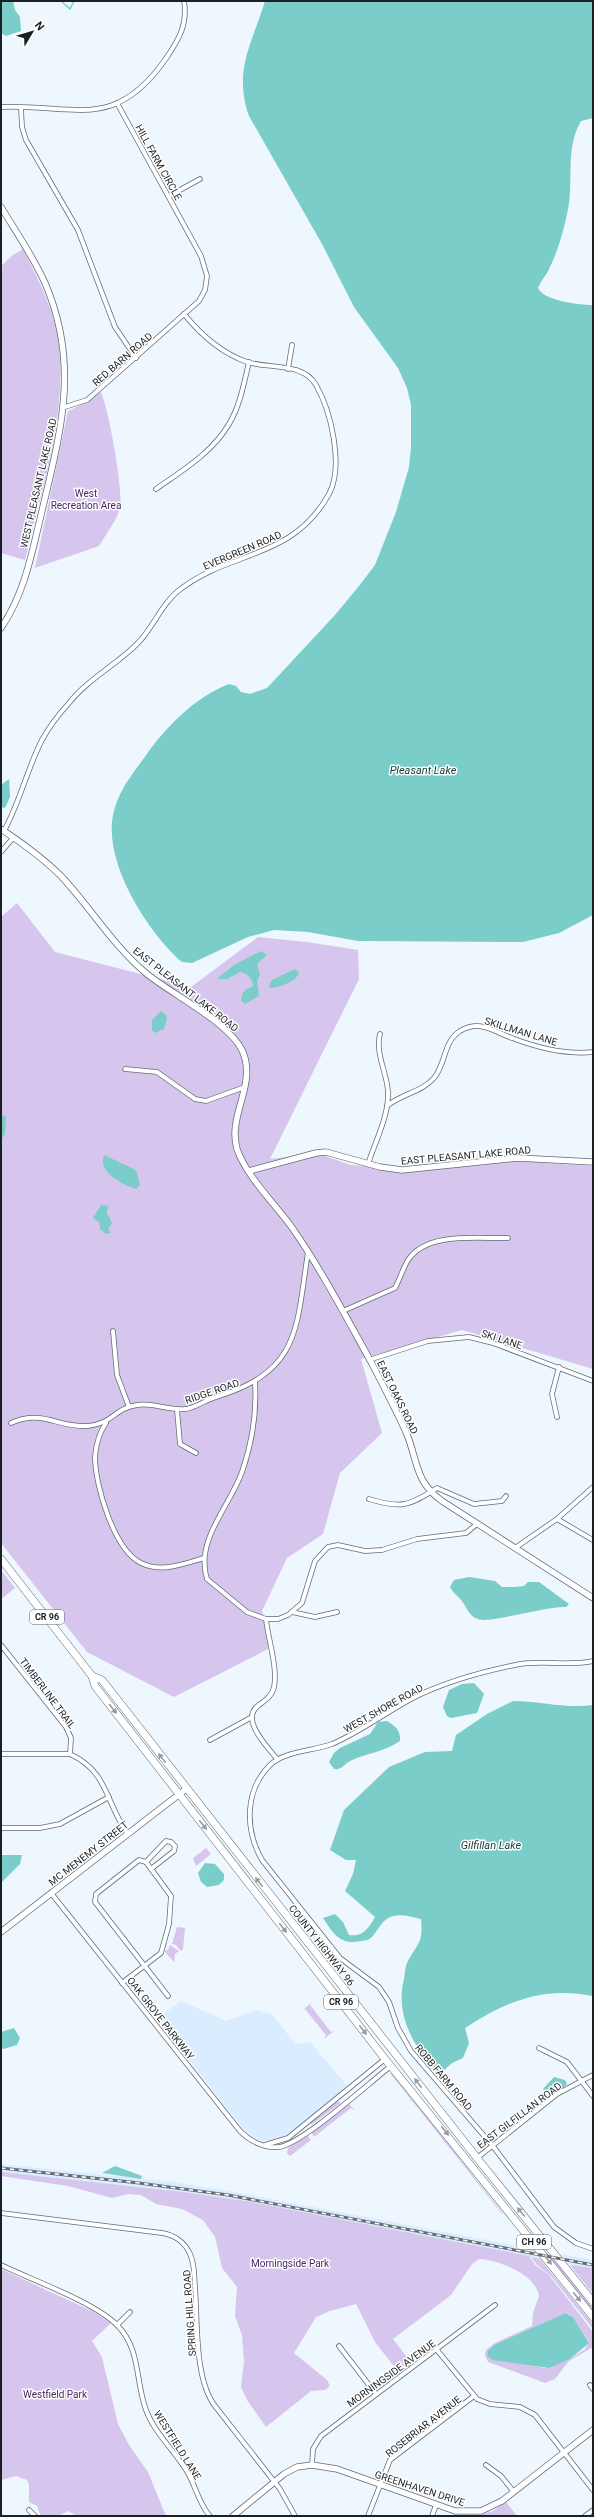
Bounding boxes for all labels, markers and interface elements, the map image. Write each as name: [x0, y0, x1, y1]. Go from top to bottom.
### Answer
north arrow: [12, 12, 52, 52]
text: N: [32, 19, 47, 33]
street label: HILL FARM CIRCLE: [133, 123, 184, 202]
street label: RED BARN ROAD: [90, 330, 154, 388]
street label: WEST PLEASANT LAKE ROAD: [18, 417, 59, 549]
park label: West Recreation Area: [51, 488, 121, 511]
street label: EVERGREEN ROAD: [201, 529, 283, 572]
water label: Pleasant Lake: [390, 764, 457, 777]
street label: EAST PLEASANT LAKE ROAD: [131, 945, 240, 1034]
street label: SKILLMAN LANE: [483, 1015, 559, 1048]
street label: EAST PLEASANT LAKE ROAD: [401, 1144, 532, 1167]
street label: SKI LANE: [480, 1328, 524, 1351]
street label: EAST OAKS ROAD: [375, 1359, 420, 1436]
street label: RIDGE ROAD: [184, 1377, 241, 1406]
road number: CR 96: [30, 1610, 64, 1624]
street label: TIMBERLINE TRAIL: [17, 1656, 78, 1731]
street label: WEST SHORE ROAD: [342, 1682, 425, 1735]
one-way arrow: [109, 1703, 117, 1714]
one-way arrow: [158, 1753, 166, 1764]
street label: MC MENEMY STREET: [46, 1819, 130, 1888]
one-way arrow: [199, 1820, 207, 1831]
water label: Gilfillan Lake: [461, 1839, 522, 1852]
one-way arrow: [255, 1877, 264, 1888]
street label: COUNTY HIGHWAY 96: [287, 1903, 357, 1988]
one-way arrow: [279, 1922, 287, 1933]
street label: OAK GROVE PARKWAY: [125, 1975, 196, 2062]
road number: CR 96: [324, 1995, 358, 2009]
one-way arrow: [359, 2025, 367, 2036]
street label: ROBB FARM ROAD: [413, 2042, 474, 2112]
one-way arrow: [414, 2078, 422, 2089]
street label: EAST GILFILLAN ROAD: [475, 2080, 564, 2151]
one-way arrow: [440, 2126, 449, 2137]
one-way arrow: [517, 2206, 526, 2217]
road number: CH 96: [517, 2235, 551, 2249]
one-way arrow: [544, 2255, 552, 2266]
park label: Morningside Park: [251, 2258, 330, 2269]
street label: SPRING HILL ROAD: [181, 2269, 198, 2357]
one-way arrow: [573, 2291, 581, 2302]
street label: MORNINGSIDE AVENUE: [345, 2337, 438, 2409]
park label: Westfield Park: [23, 2389, 88, 2400]
street label: ROSEBRIAR AVENUE: [383, 2393, 463, 2459]
street label: WESTFIELD LANE: [152, 2409, 204, 2482]
street label: GREENHAVEN DRIVE: [373, 2469, 467, 2508]

